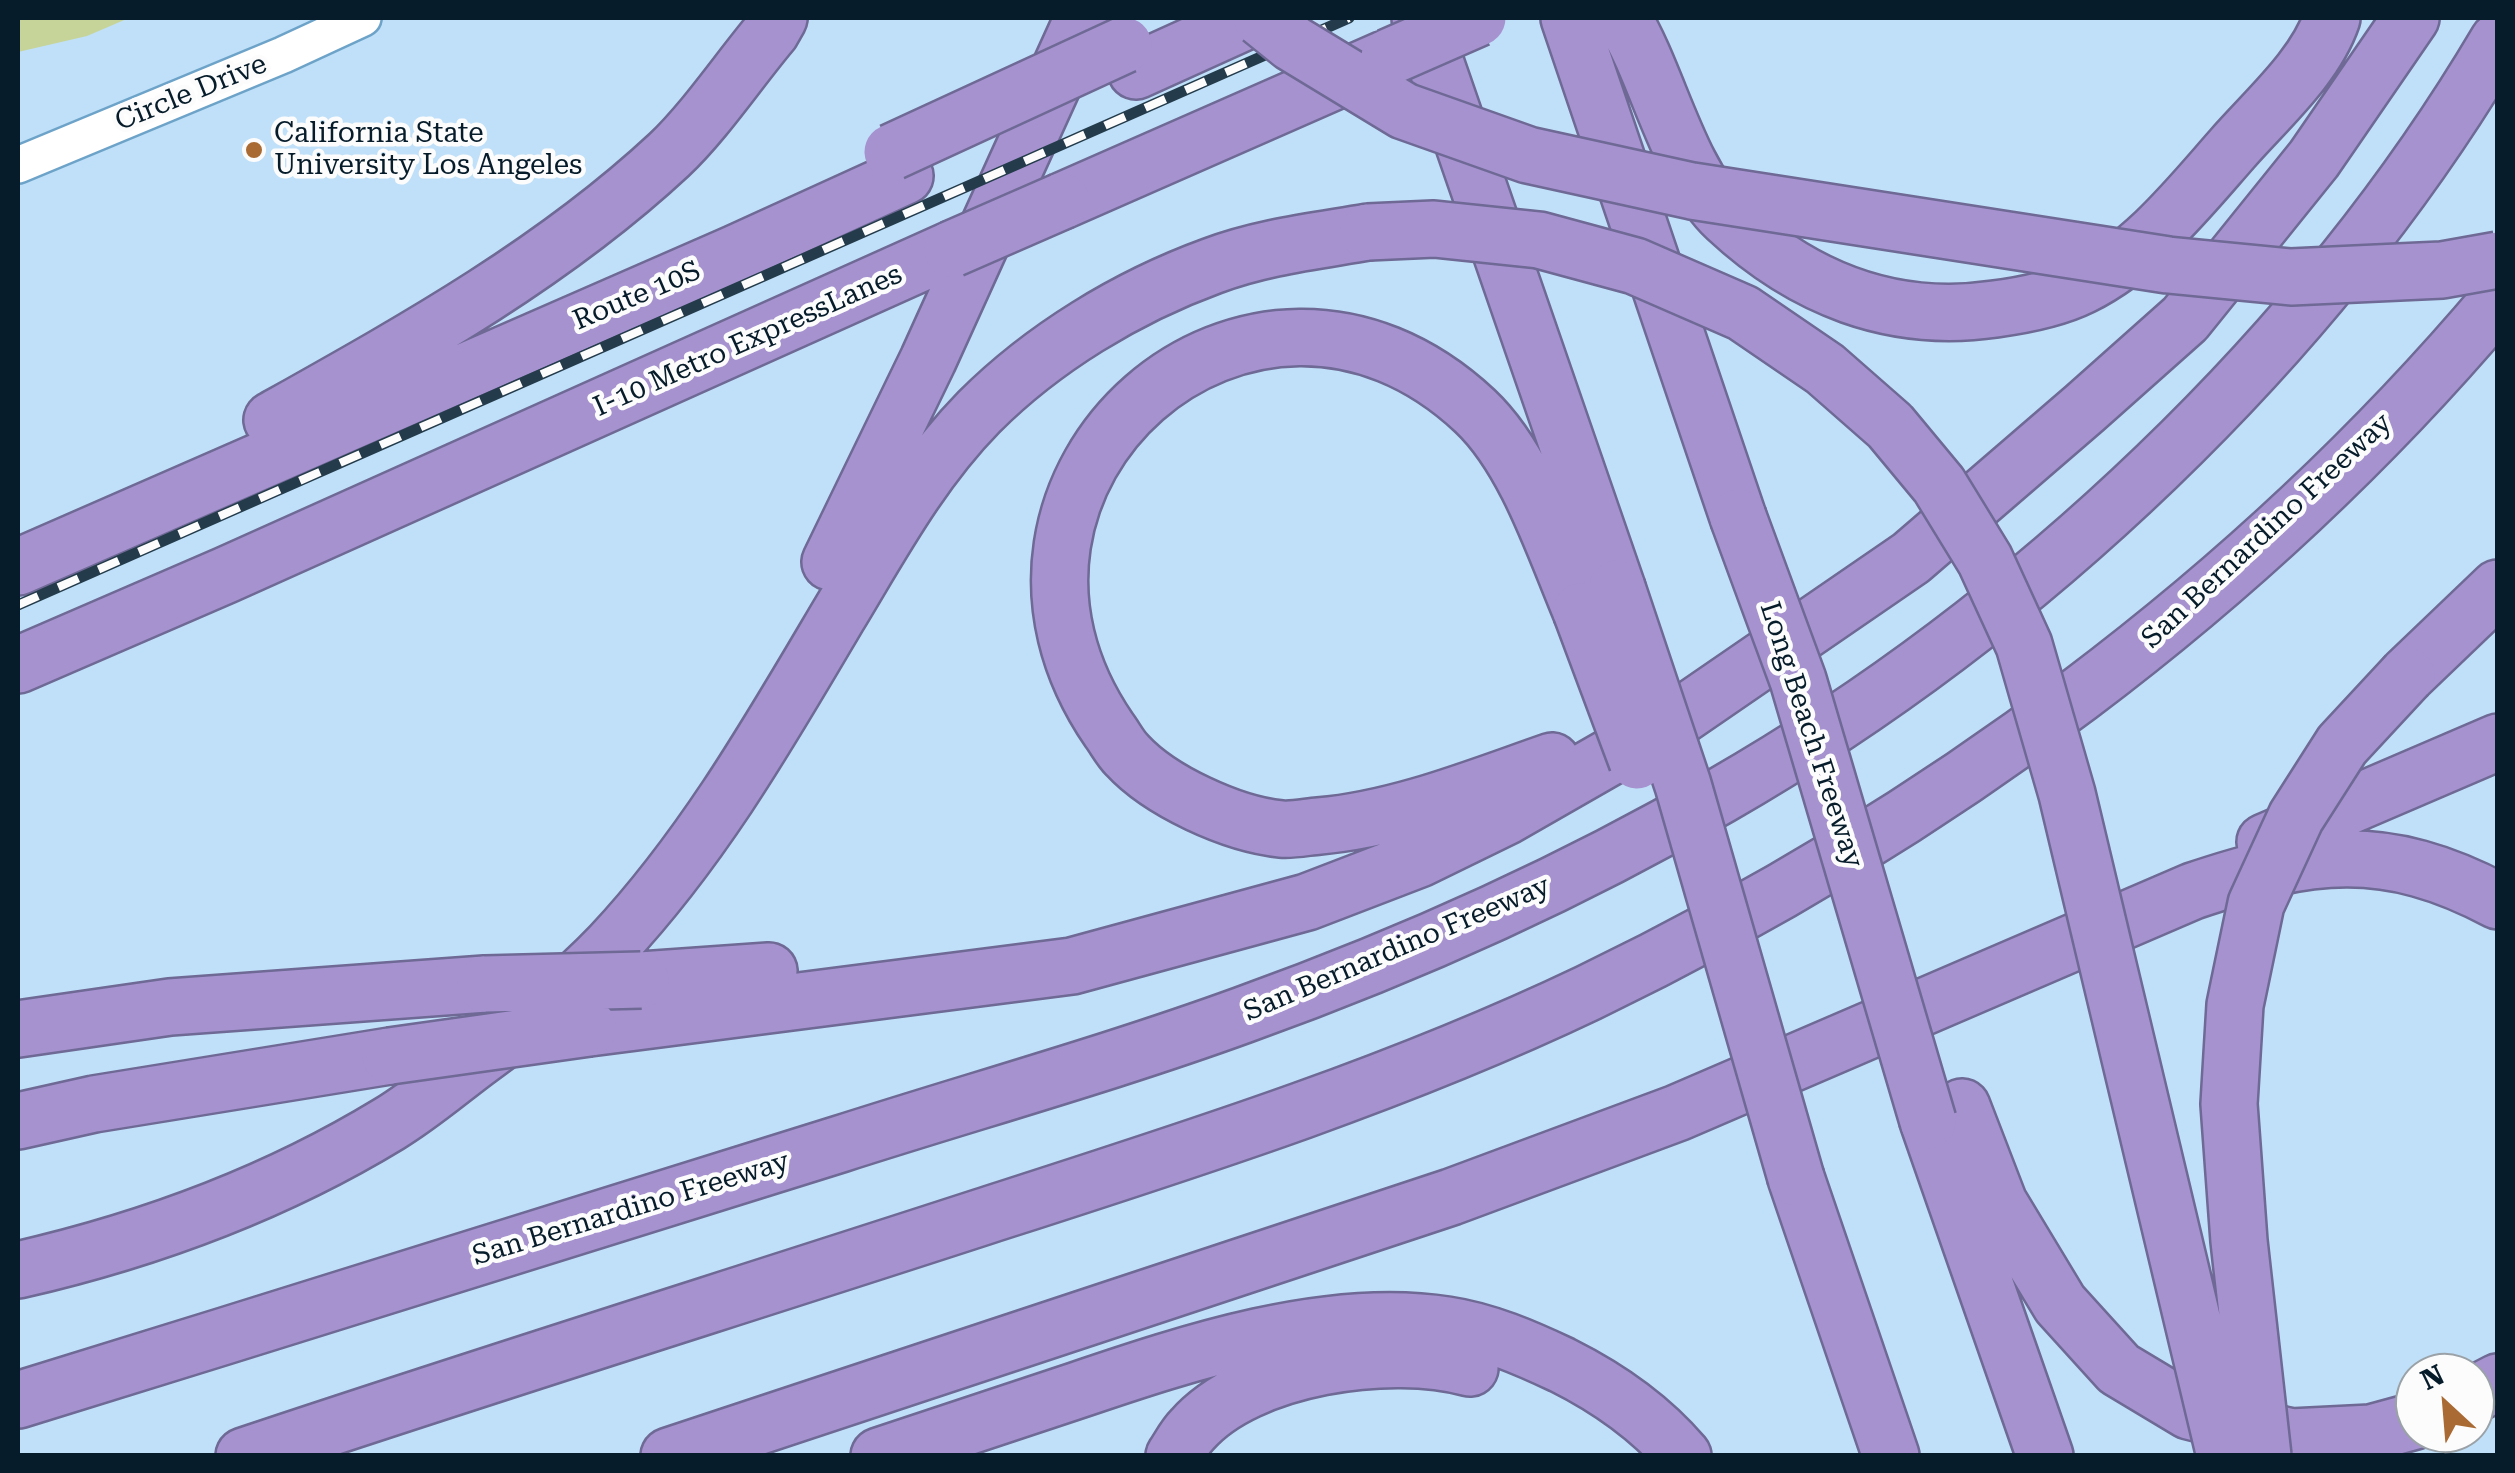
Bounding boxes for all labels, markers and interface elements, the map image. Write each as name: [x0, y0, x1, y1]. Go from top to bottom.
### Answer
street label: Circle Drive: [110, 47, 272, 139]
place label: California State University Los Angeles: [274, 117, 582, 183]
marker: California State University Los Angeles: [243, 139, 265, 161]
street label: Route 10S: [568, 254, 706, 338]
street label: I-10 Metro ExpressLanes: [589, 258, 907, 424]
street label: San Bernardino Freeway: [2135, 406, 2399, 656]
street label: Long Beach Freeway: [1752, 598, 1870, 872]
street label: San Bernardino Freeway: [1239, 869, 1555, 1029]
street label: San Bernardino Freeway: [469, 1145, 793, 1273]
north arrow: [2395, 1353, 2495, 1453]
text: N: [2416, 1358, 2449, 1397]

